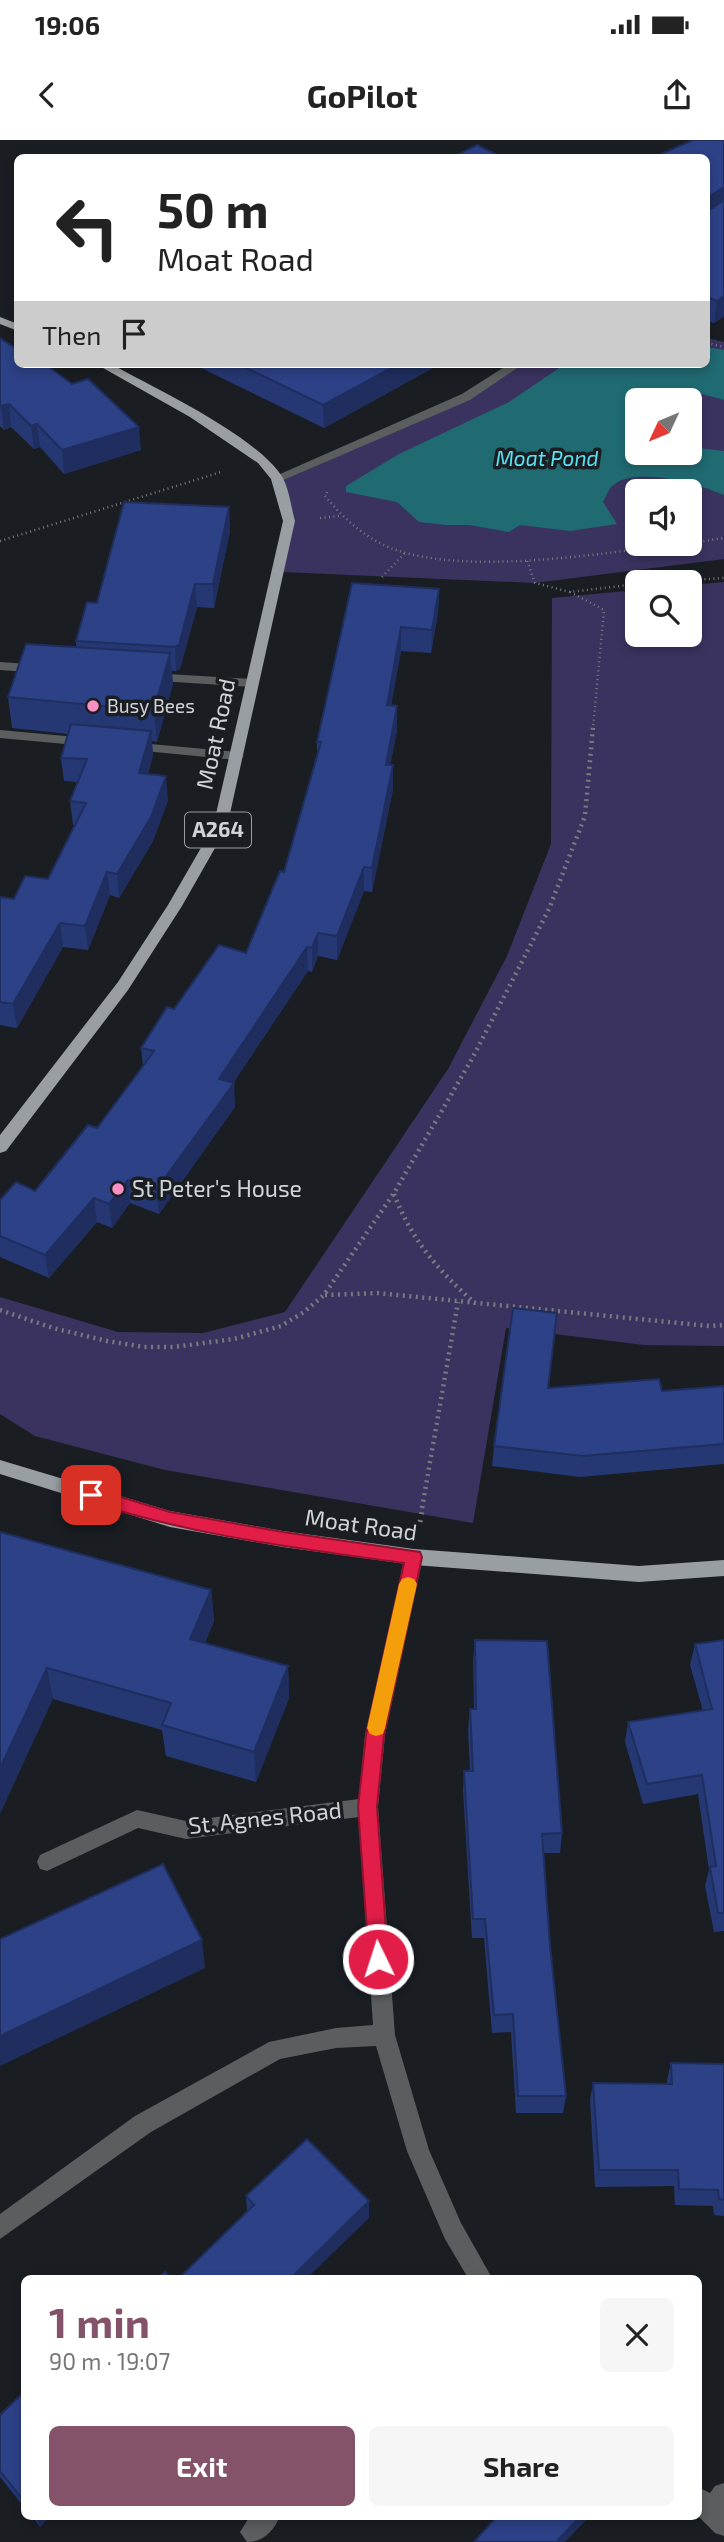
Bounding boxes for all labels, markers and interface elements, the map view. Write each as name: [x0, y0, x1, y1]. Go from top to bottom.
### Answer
text: 19:06: [35, 9, 100, 40]
icon: back: [28, 76, 66, 114]
text: GoPilot: [307, 76, 417, 114]
icon: share: [658, 76, 696, 114]
text: 50 m: [157, 179, 269, 238]
icon: left: [42, 182, 133, 273]
text: Moat Road: [157, 239, 314, 277]
icon: arrive: [115, 315, 153, 353]
text: Then: [42, 319, 101, 350]
north arrow: [625, 388, 702, 466]
map controls: [625, 388, 702, 647]
water label: Moat Pond: [495, 445, 599, 470]
button: sound: [625, 479, 702, 556]
button: search: [625, 570, 702, 647]
street label: Moat Road: [190, 676, 240, 792]
place label: Busy Bees: [107, 694, 195, 717]
marker: Busy Bees: [85, 698, 101, 714]
road number: A264: [185, 812, 251, 848]
place label: St Peter's House: [132, 1174, 302, 1202]
marker: St Peter's House: [110, 1181, 126, 1197]
pin: [61, 1465, 121, 1525]
icon: arrive: [72, 1476, 110, 1514]
street label: Moat Road: [303, 1502, 419, 1546]
street label: St. Agnes Road: [187, 1795, 343, 1839]
position arrow: [341, 1922, 415, 1996]
text: 1 min: [49, 2296, 150, 2346]
button: close: [600, 2298, 674, 2372]
text: 90 m · 19:07: [49, 2347, 170, 2375]
button: Exit: [49, 2426, 355, 2506]
button: Share: [369, 2426, 674, 2506]

